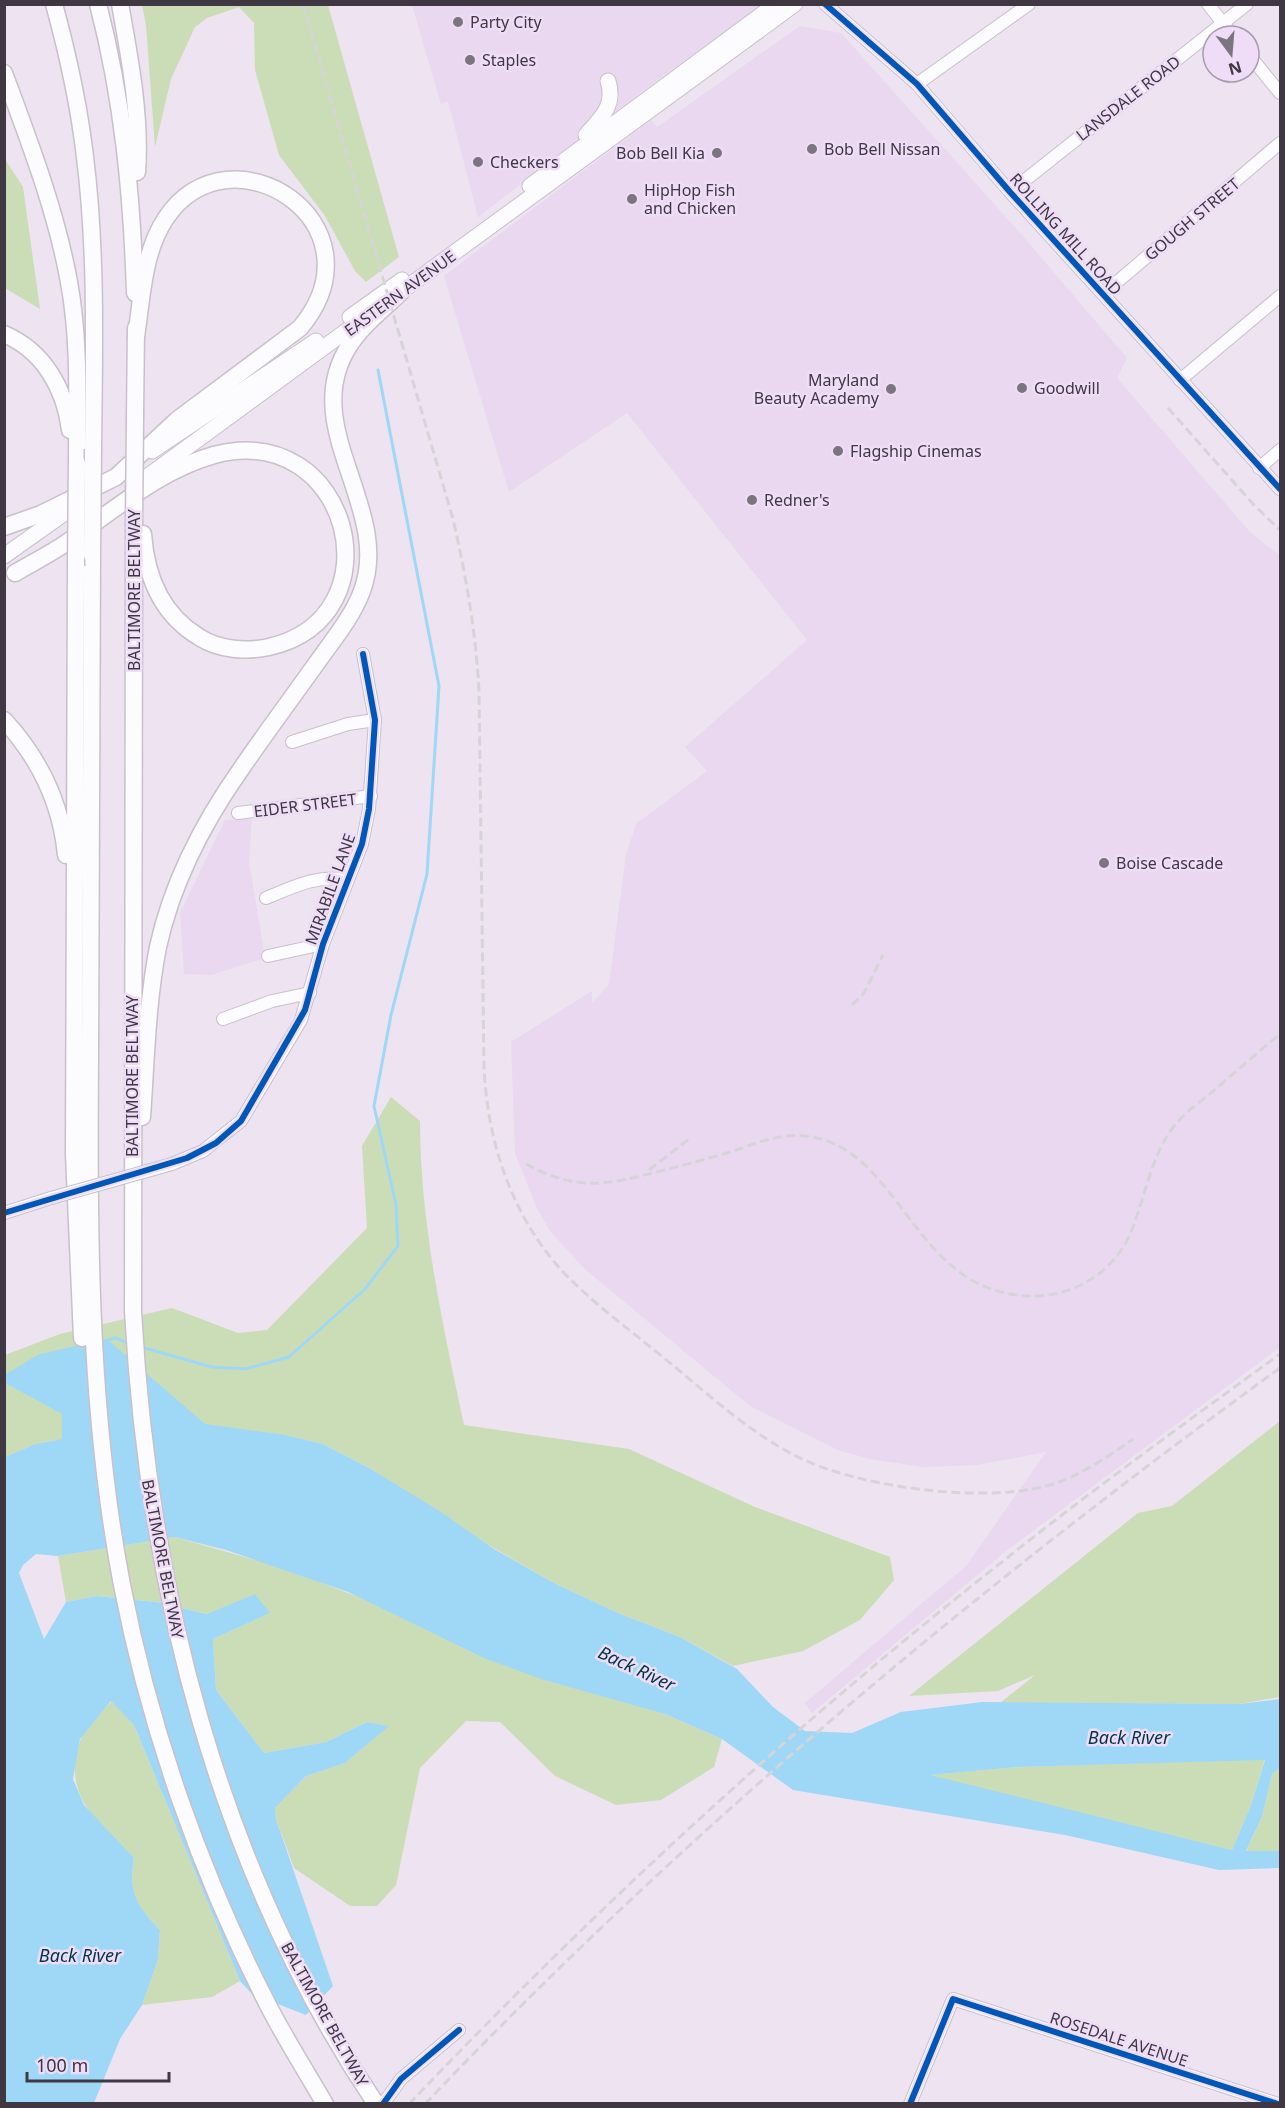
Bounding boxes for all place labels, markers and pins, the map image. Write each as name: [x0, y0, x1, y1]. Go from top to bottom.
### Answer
place label: Party City: [470, 11, 542, 33]
marker: Party City: [451, 15, 465, 29]
place label: Staples: [482, 49, 536, 71]
marker: Staples: [463, 53, 477, 67]
place label: Bob Bell Nissan: [824, 138, 940, 160]
place label: Bob Bell Kia: [616, 142, 705, 164]
marker: Bob Bell Nissan: [805, 142, 819, 156]
marker: Bob Bell Kia: [710, 146, 724, 160]
place label: Checkers: [490, 151, 559, 173]
marker: Checkers: [471, 155, 485, 169]
place label: HipHop Fish and Chicken: [644, 179, 736, 219]
marker: HipHop Fish and Chicken: [625, 192, 639, 206]
place label: Maryland Beauty Academy: [754, 369, 880, 409]
place label: Goodwill: [1034, 377, 1100, 399]
marker: Goodwill: [1015, 381, 1029, 395]
marker: Maryland Beauty Academy: [884, 382, 898, 396]
place label: Flagship Cinemas: [850, 440, 982, 462]
marker: Flagship Cinemas: [831, 444, 845, 458]
place label: Redner's: [764, 489, 830, 511]
marker: Redner's: [745, 493, 759, 507]
place label: Boise Cascade: [1116, 852, 1223, 874]
marker: Boise Cascade: [1097, 856, 1111, 870]

